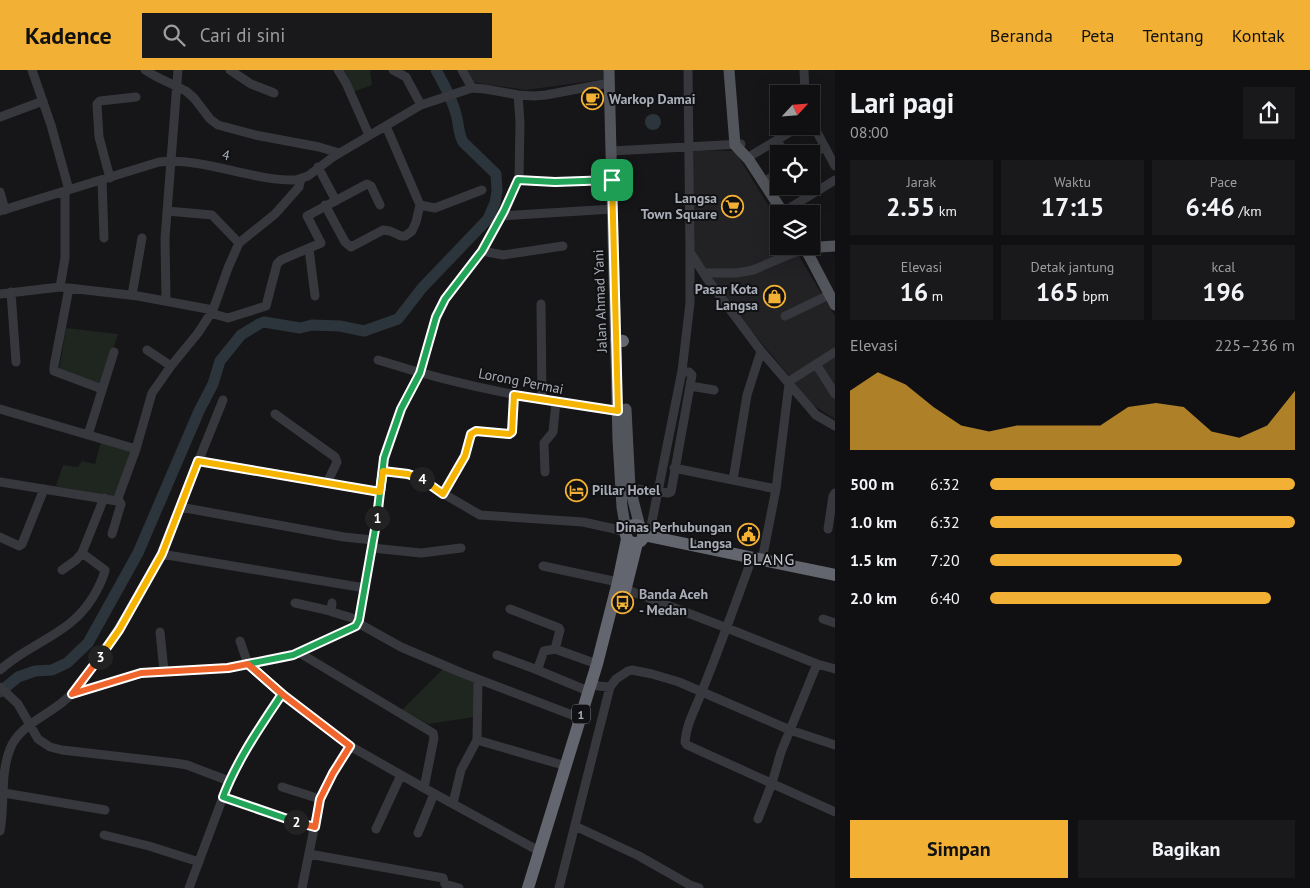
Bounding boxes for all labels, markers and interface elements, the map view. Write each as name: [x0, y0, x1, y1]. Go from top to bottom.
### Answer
search box: [142, 13, 492, 58]
text: Kadence: [25, 20, 112, 51]
icon: search: [160, 21, 188, 49]
text: Cari di sini: [200, 23, 285, 47]
text: Beranda: [990, 24, 1053, 47]
text: Peta: [1081, 24, 1115, 47]
text: Tentang: [1143, 24, 1204, 47]
text: Kontak: [1232, 24, 1285, 47]
text: Lari pagi: [850, 84, 954, 121]
north arrow: [770, 85, 820, 135]
map controls: [770, 85, 820, 255]
cafe icon: Warkop Damai: [581, 87, 605, 111]
button: share: [1243, 87, 1295, 139]
place label: Warkop Damai: [609, 90, 696, 108]
text: 08:00: [850, 122, 888, 142]
street label: 4: [220, 145, 232, 165]
button: locate: [770, 145, 820, 195]
pin: [591, 159, 633, 201]
icon: arrive: [598, 166, 626, 194]
text: Jarak: [907, 173, 936, 191]
text: Waktu: [1054, 173, 1091, 191]
text: Pace: [1210, 173, 1237, 191]
place label: Langsa Town Square: [641, 189, 717, 223]
text: 2.55: [886, 191, 935, 223]
text: 17:15: [1041, 191, 1104, 223]
text: 6:46: [1185, 191, 1235, 223]
supermarket icon: Langsa Town Square: [721, 194, 745, 218]
text: km: [935, 202, 957, 220]
text: /km: [1235, 202, 1262, 220]
button: layers: [770, 205, 820, 255]
street label: Jalan Ahmad Yani: [589, 249, 611, 354]
text: Elevasi: [901, 258, 942, 276]
text: Detak jantung: [1031, 258, 1114, 276]
text: kcal: [1212, 258, 1235, 276]
text: 16: [900, 276, 928, 308]
text: 165: [1036, 276, 1079, 308]
text: 196: [1202, 276, 1245, 308]
place label: Pasar Kota Langsa: [695, 280, 758, 314]
shop icon: Pasar Kota Langsa: [762, 285, 786, 309]
text: m: [928, 287, 943, 305]
text: bpm: [1079, 287, 1109, 305]
text: Elevasi: [850, 335, 898, 355]
text: 225–236 m: [1215, 335, 1295, 355]
street label: Lorong Permai: [477, 364, 565, 398]
pin: 4: [410, 466, 434, 492]
text: 4: [419, 470, 426, 488]
text: 500 m: [850, 474, 894, 494]
text: 6:32: [930, 474, 960, 494]
hotel icon: Pillar Hotel: [564, 478, 588, 502]
place label: Pillar Hotel: [592, 481, 661, 499]
pin: 1: [364, 506, 390, 530]
text: 1: [374, 509, 381, 527]
text: 1.0 km: [850, 512, 897, 532]
text: 6:32: [930, 512, 960, 532]
place label: Dinas Perhubungan Langsa: [616, 518, 732, 552]
public building icon: Dinas Perhubungan Langsa: [736, 523, 760, 547]
district label: BLANG: [743, 549, 795, 569]
text: 1.5 km: [850, 550, 897, 570]
text: 7:20: [930, 550, 960, 570]
place label: Banda Aceh - Medan: [639, 585, 708, 619]
text: 2.0 km: [850, 588, 897, 608]
text: 6:40: [930, 588, 960, 608]
bus stop icon: Banda Aceh - Medan: [611, 590, 635, 614]
pin: 3: [88, 644, 112, 670]
text: 3: [97, 648, 104, 666]
road number: 1: [572, 704, 590, 724]
pin: 2: [284, 810, 308, 834]
text: 2: [293, 813, 300, 831]
button: Simpan: [850, 820, 1068, 878]
button: Bagikan: [1078, 820, 1295, 878]

